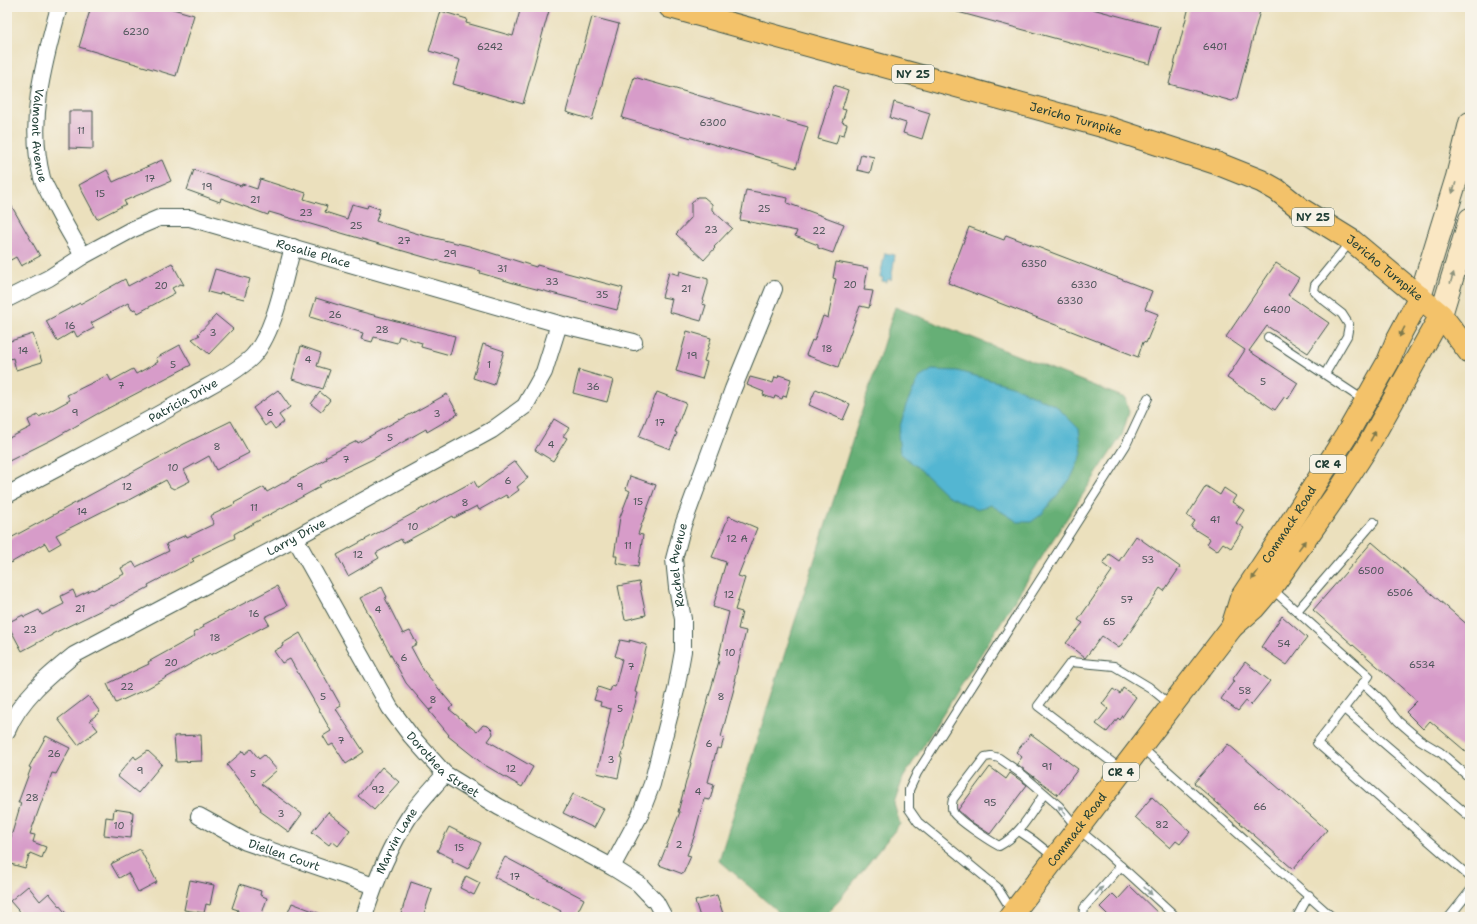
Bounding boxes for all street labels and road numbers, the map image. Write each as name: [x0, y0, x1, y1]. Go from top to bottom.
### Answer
road number: NY 25: [892, 65, 934, 83]
street label: Valmont Avenue: [28, 87, 51, 185]
street label: Jericho Turnpike: [1028, 98, 1124, 140]
road number: NY 25: [1292, 208, 1334, 226]
street label: Jericho Turnpike: [1343, 231, 1427, 305]
street label: Rosalie Place: [275, 235, 353, 272]
street label: Patricia Drive: [146, 374, 221, 426]
road number: CR 4: [1310, 455, 1346, 473]
street label: Commack Road: [1258, 483, 1320, 567]
street label: Larry Drive: [264, 515, 329, 560]
street label: Rachel Avenue: [666, 521, 691, 608]
street label: Dorothea Street: [403, 728, 482, 801]
road number: CR 4: [1103, 763, 1139, 781]
street label: Commack Road: [1043, 789, 1111, 870]
street label: Marvin Lane: [372, 804, 421, 877]
street label: Diellen Court: [246, 835, 322, 875]

